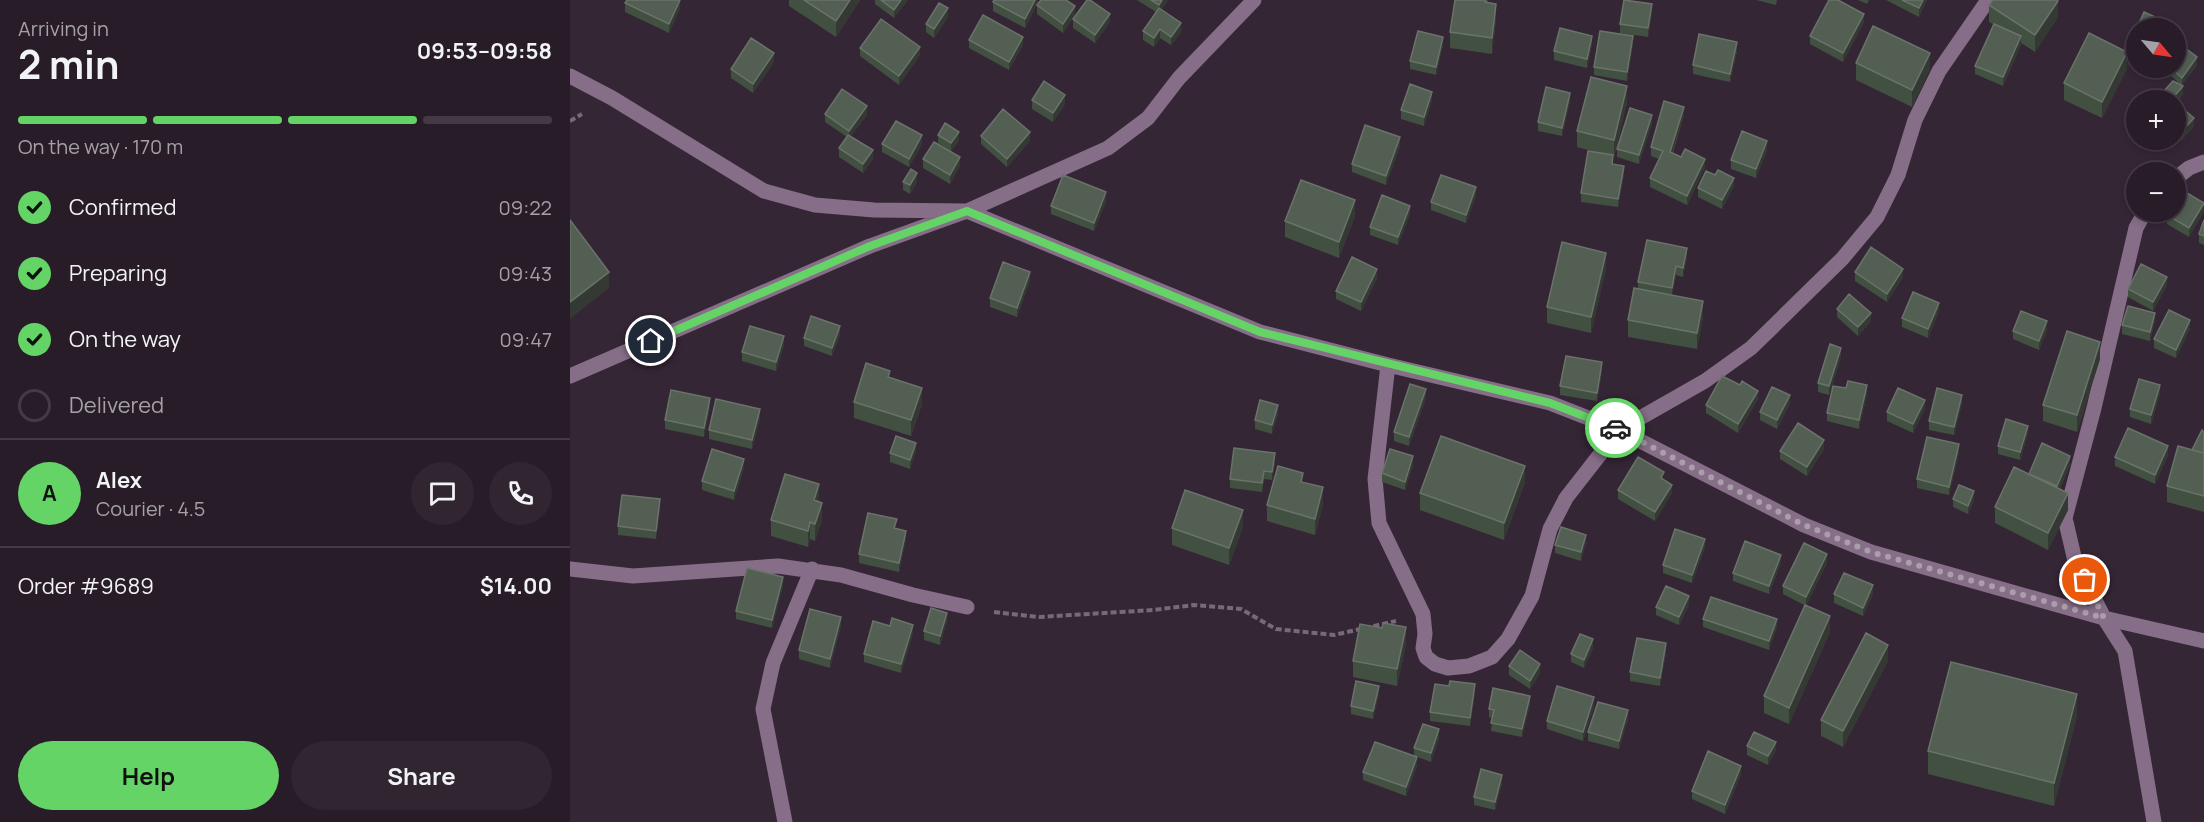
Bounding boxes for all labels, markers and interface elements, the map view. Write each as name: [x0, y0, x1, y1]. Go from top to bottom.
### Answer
text: Arriving in: [18, 15, 109, 42]
north arrow: [2126, 18, 2186, 78]
map controls: [2126, 18, 2186, 222]
text: 09:53–09:58: [417, 36, 552, 66]
text: 2 min: [18, 37, 119, 91]
button: +: [2126, 90, 2186, 150]
text: On the way · 170 m: [18, 133, 183, 160]
button: −: [2126, 162, 2186, 222]
icon: check: [18, 191, 51, 224]
text: Confirmed: [69, 192, 177, 222]
text: 09:22: [499, 194, 552, 221]
icon: check: [18, 257, 51, 290]
text: Preparing: [69, 258, 167, 288]
text: 09:43: [499, 260, 552, 287]
pin: [625, 315, 676, 366]
icon: check: [18, 323, 51, 356]
text: On the way: [69, 324, 181, 354]
icon: home: [634, 324, 667, 357]
text: 09:47: [500, 326, 552, 353]
text: Delivered: [69, 390, 164, 420]
courier: [1585, 398, 1645, 458]
icon: car: [1599, 412, 1632, 445]
button: chat: [411, 462, 474, 525]
button: phone: [489, 462, 552, 525]
text: Alex: [96, 465, 142, 495]
text: A: [42, 478, 57, 508]
text: Courier · 4.5: [96, 495, 205, 522]
pin: [2059, 554, 2110, 605]
icon: bag: [2068, 563, 2101, 596]
text: Order #9689: [18, 571, 154, 601]
text: $14.00: [480, 571, 552, 601]
button: Help: [18, 741, 279, 810]
button: Share: [291, 741, 552, 810]

